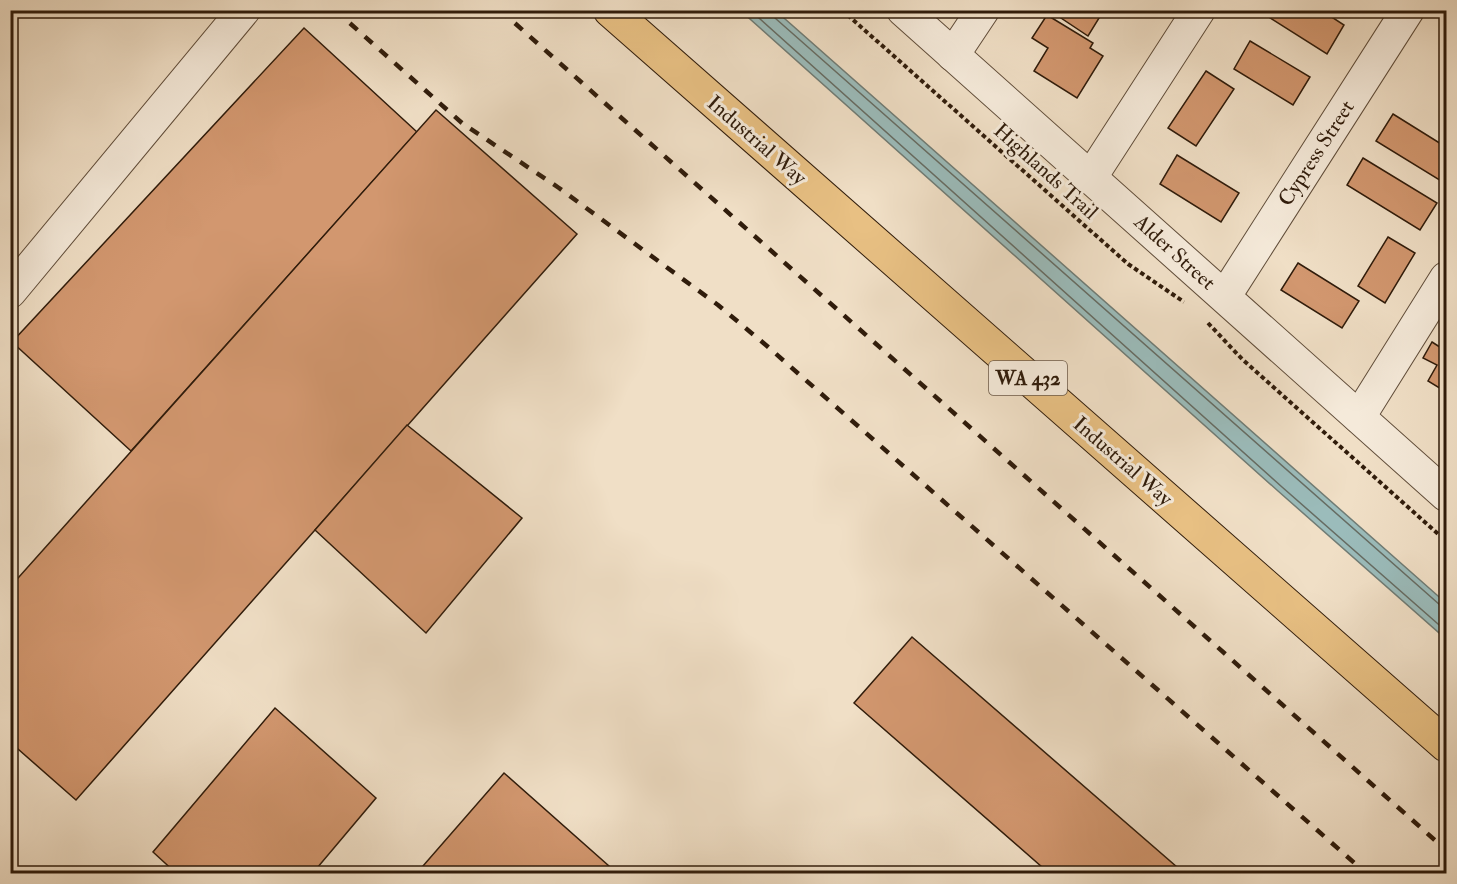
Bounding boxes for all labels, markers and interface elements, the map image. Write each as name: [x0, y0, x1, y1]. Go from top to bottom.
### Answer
street label: Industrial Way: [701, 90, 813, 192]
street label: Cypress Street: [1272, 95, 1361, 211]
street label: Highlands Trail: [988, 117, 1104, 226]
street label: Alder Street: [1128, 208, 1221, 296]
road number: WA 432: [989, 361, 1067, 395]
street label: Industrial Way: [1067, 411, 1179, 513]

